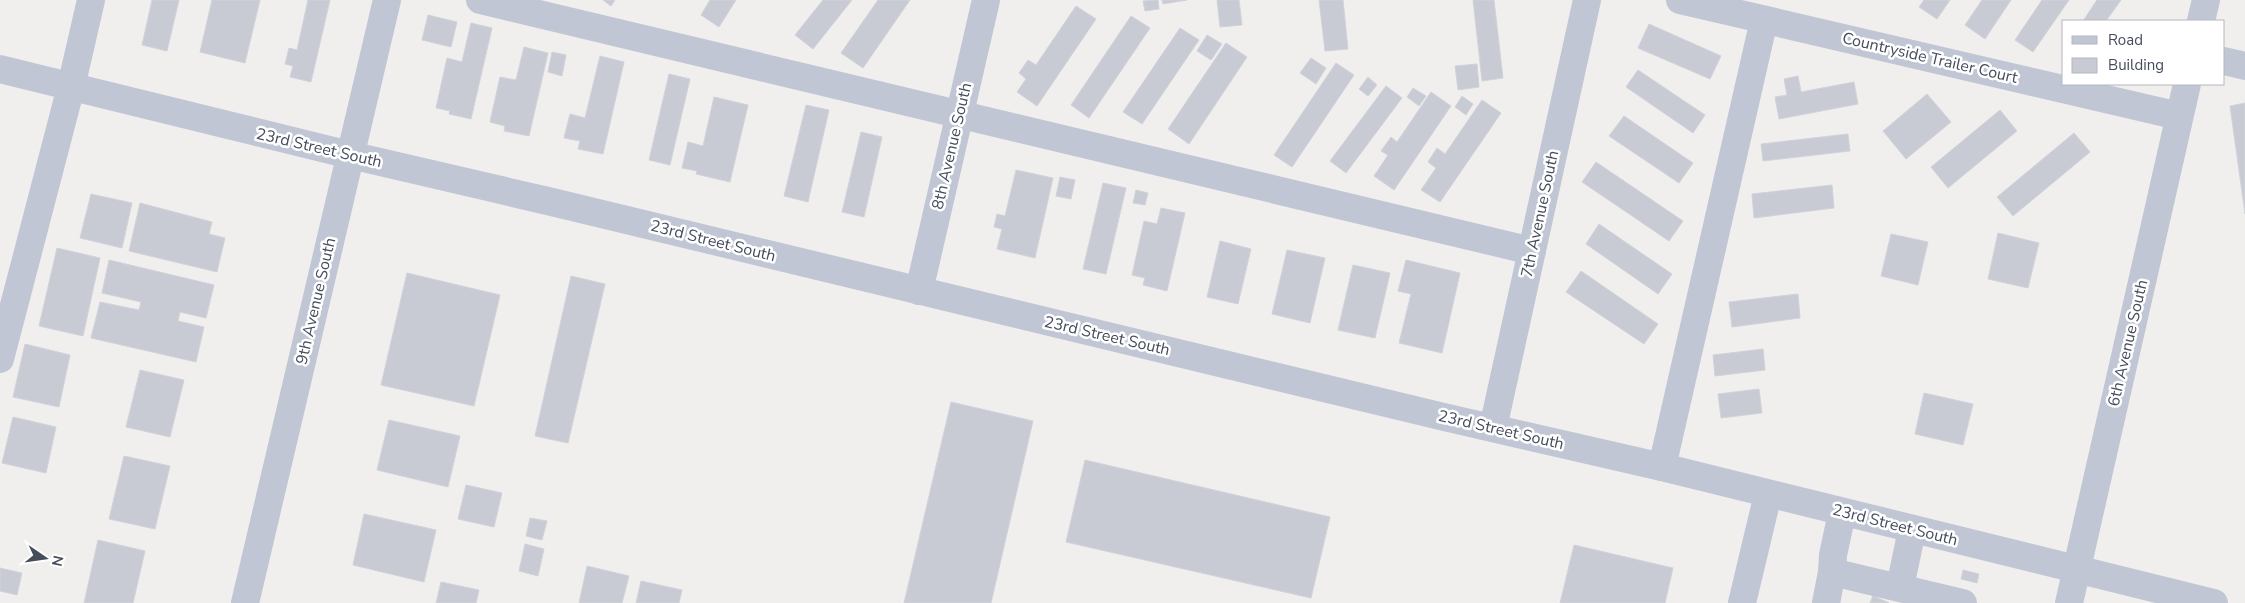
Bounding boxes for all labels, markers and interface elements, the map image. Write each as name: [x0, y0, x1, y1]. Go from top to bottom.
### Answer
legend: [2062, 20, 2225, 85]
street label: Countryside Trailer Court: [1840, 27, 2020, 89]
text: Road: [2108, 30, 2143, 50]
text: Building: [2108, 55, 2164, 75]
street label: 8th Avenue South: [927, 80, 977, 212]
street label: 23rd Street South: [254, 123, 384, 173]
street label: 7th Avenue South: [1516, 148, 1564, 280]
street label: 23rd Street South: [648, 215, 778, 267]
street label: 9th Avenue South: [291, 235, 341, 367]
street label: 6th Avenue South: [2103, 277, 2153, 409]
street label: 23rd Street South: [1042, 311, 1172, 361]
street label: 23rd Street South: [1436, 405, 1566, 455]
street label: 23rd Street South: [1830, 499, 1960, 551]
north arrow: [20, 533, 70, 583]
text: N: [47, 554, 68, 568]

